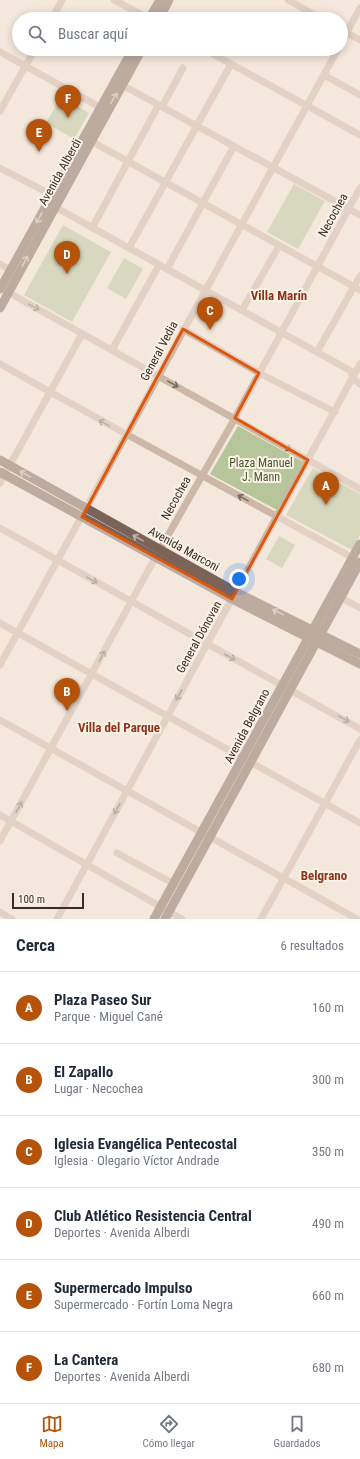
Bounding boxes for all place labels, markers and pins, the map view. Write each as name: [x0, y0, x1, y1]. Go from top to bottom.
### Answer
pin: F: [55, 85, 81, 118]
pin: E: [26, 119, 52, 152]
pin: D: [54, 241, 80, 274]
pin: C: [197, 297, 223, 330]
pin: A: [313, 472, 339, 505]
pin: B: [54, 678, 80, 711]

